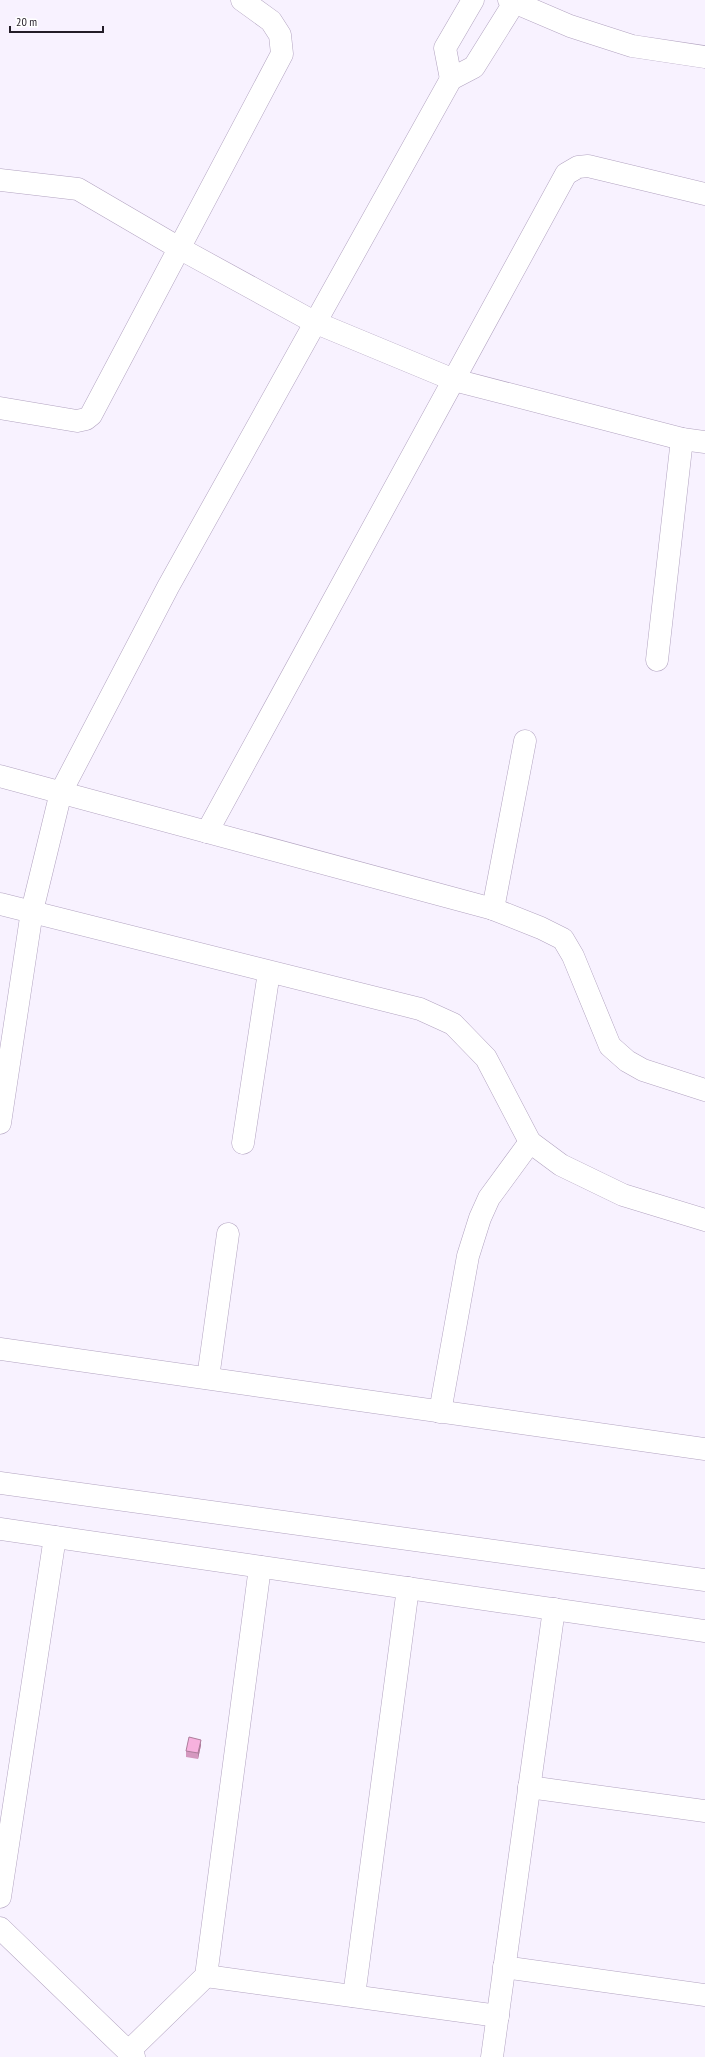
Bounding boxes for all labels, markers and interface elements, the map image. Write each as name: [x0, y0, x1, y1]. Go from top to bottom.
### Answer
scale bar: [10, 8, 103, 34]
text: 20 m: [16, 14, 37, 29]

